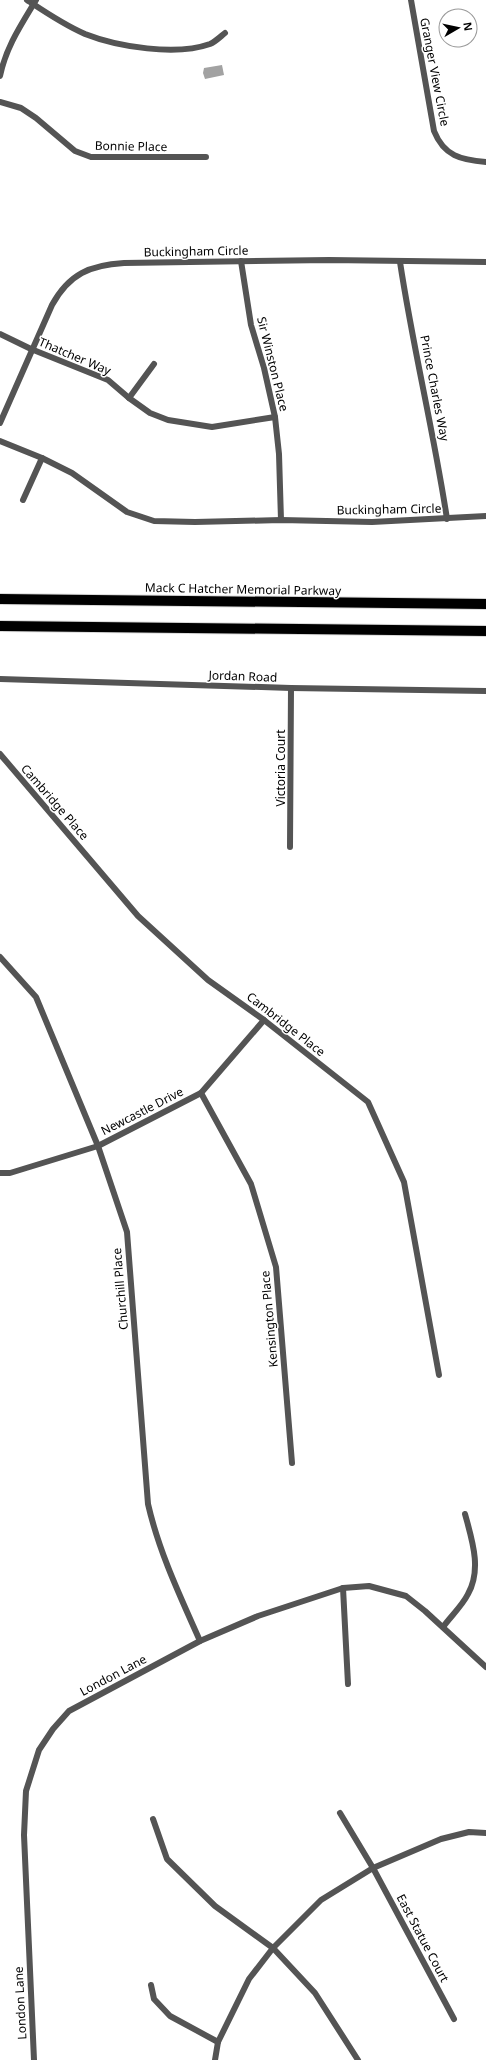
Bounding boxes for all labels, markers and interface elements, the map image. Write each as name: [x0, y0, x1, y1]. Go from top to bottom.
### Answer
north arrow: [438, 8, 478, 48]
street label: Granger View Circle: [416, 16, 454, 128]
text: N: [460, 21, 476, 32]
street label: Bonnie Place: [95, 137, 168, 155]
street label: Buckingham Circle: [143, 242, 249, 260]
street label: Sir Winston Place: [253, 315, 293, 413]
street label: Thatcher Way: [36, 333, 115, 379]
street label: Prince Charles Way: [416, 334, 454, 443]
street label: Buckingham Circle: [336, 500, 442, 518]
street label: Mack C Hatcher Memorial Parkway: [145, 579, 342, 599]
street label: Jordan Road: [207, 666, 278, 686]
street label: Victoria Court: [272, 729, 289, 807]
street label: Cambridge Place: [17, 760, 93, 844]
street label: Cambridge Place: [243, 988, 329, 1060]
street label: Newcastle Drive: [98, 1083, 186, 1139]
street label: Churchill Place: [108, 1247, 132, 1331]
street label: Kensington Place: [256, 1270, 282, 1368]
street label: London Lane: [77, 1650, 150, 1700]
street label: East Statue Court: [393, 1891, 454, 1986]
street label: London Lane: [10, 1966, 30, 2040]

